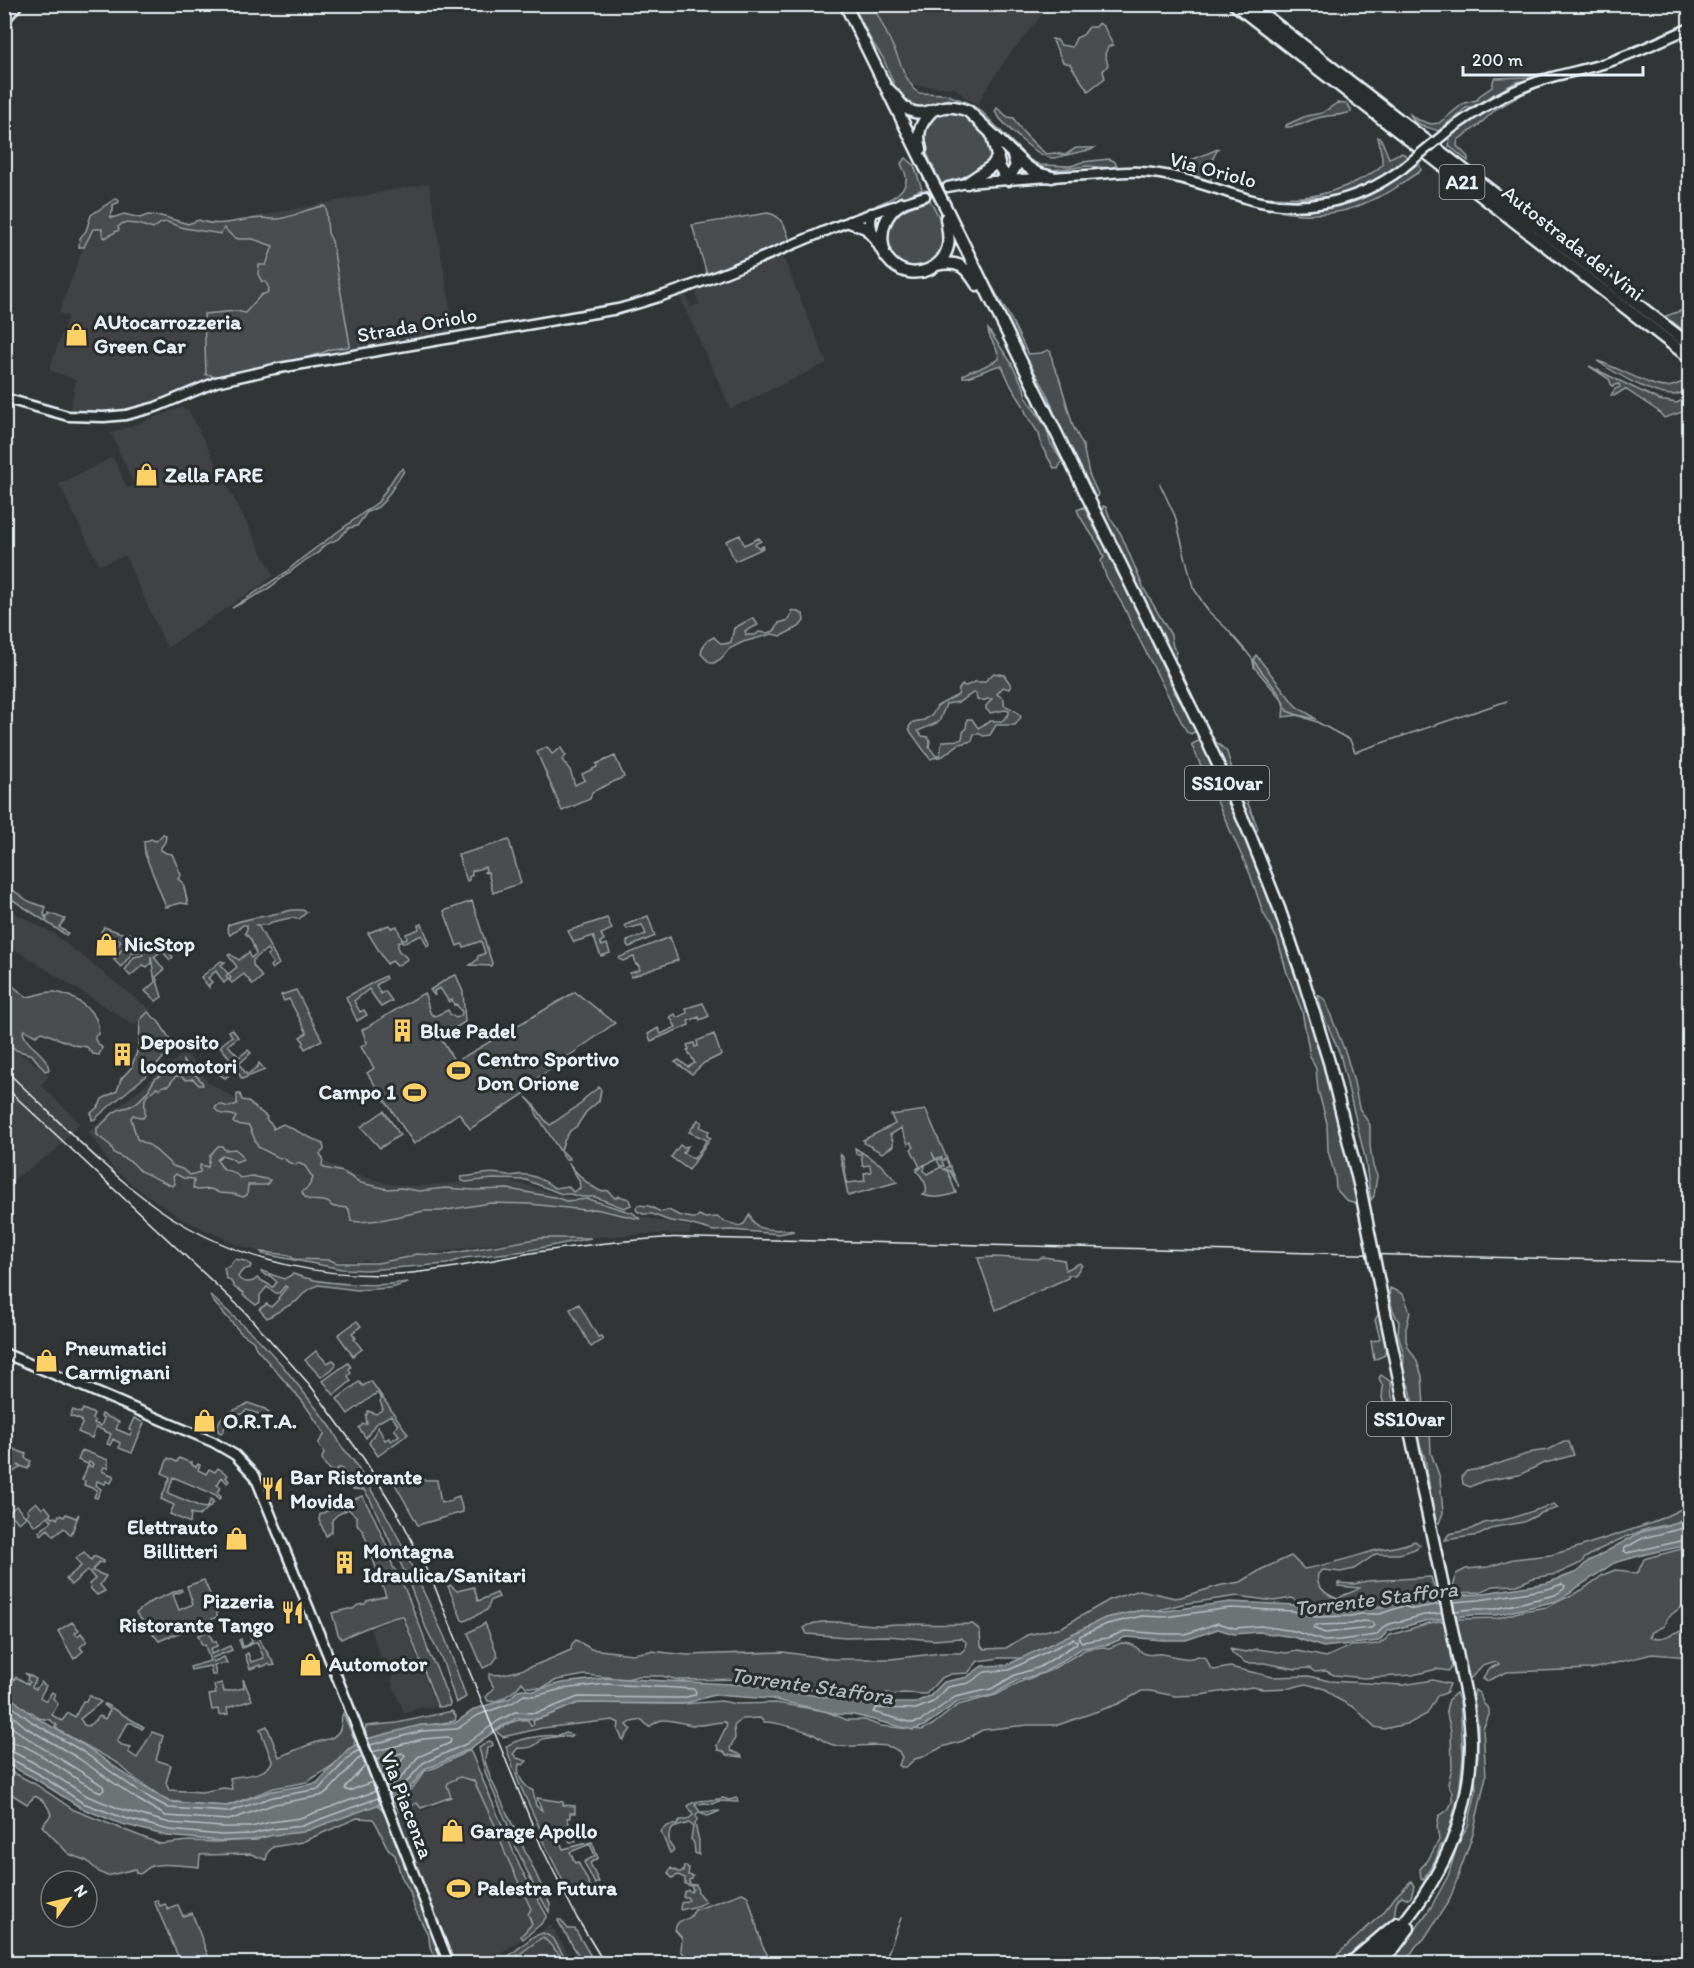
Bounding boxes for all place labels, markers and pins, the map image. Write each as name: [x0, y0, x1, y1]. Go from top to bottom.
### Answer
place label: AUtocarrozzeria Green Car: [93, 309, 242, 358]
shop icon: AUtocarrozzeria Green Car: [63, 321, 89, 347]
shop icon: Zella FARE: [134, 462, 160, 488]
place label: Zella FARE: [165, 462, 263, 487]
shop icon: NicStop: [93, 931, 119, 957]
place label: NicStop: [124, 931, 195, 957]
building icon: Blue Padel: [389, 1018, 415, 1044]
place label: Blue Padel: [420, 1018, 517, 1043]
place label: Deposito locomotori: [140, 1029, 237, 1078]
building icon: Deposito locomotori: [109, 1041, 135, 1067]
place label: Centro Sportivo Don Orione: [477, 1046, 619, 1095]
sports icon: Centro Sportivo Don Orione: [446, 1058, 472, 1084]
place label: Campo 1: [318, 1079, 396, 1105]
sports icon: Campo 1: [401, 1079, 427, 1105]
place label: Pneumatici Carmignani: [65, 1335, 170, 1385]
shop icon: Pneumatici Carmignani: [34, 1347, 60, 1373]
shop icon: O.R.T.A.: [192, 1408, 218, 1434]
place label: O.R.T.A.: [223, 1408, 297, 1433]
place label: Bar Ristorante Movida: [290, 1464, 422, 1513]
restaurant icon: Bar Ristorante Movida: [259, 1476, 285, 1502]
place label: Elettrauto Billitteri: [127, 1514, 218, 1563]
shop icon: Elettrauto Billitteri: [223, 1526, 249, 1552]
place label: Montagna Idraulica/Sanitari: [363, 1538, 526, 1587]
building icon: Montagna Idraulica/Sanitari: [332, 1550, 358, 1576]
place label: Pizzeria Ristorante Tango: [119, 1588, 275, 1638]
restaurant icon: Pizzeria Ristorante Tango: [279, 1600, 305, 1626]
shop icon: Automotor: [298, 1651, 324, 1677]
place label: Automotor: [328, 1651, 428, 1676]
shop icon: Garage Apollo: [439, 1818, 465, 1844]
place label: Garage Apollo: [470, 1818, 598, 1844]
sports icon: Palestra Futura: [446, 1875, 472, 1901]
place label: Palestra Futura: [477, 1875, 618, 1900]

